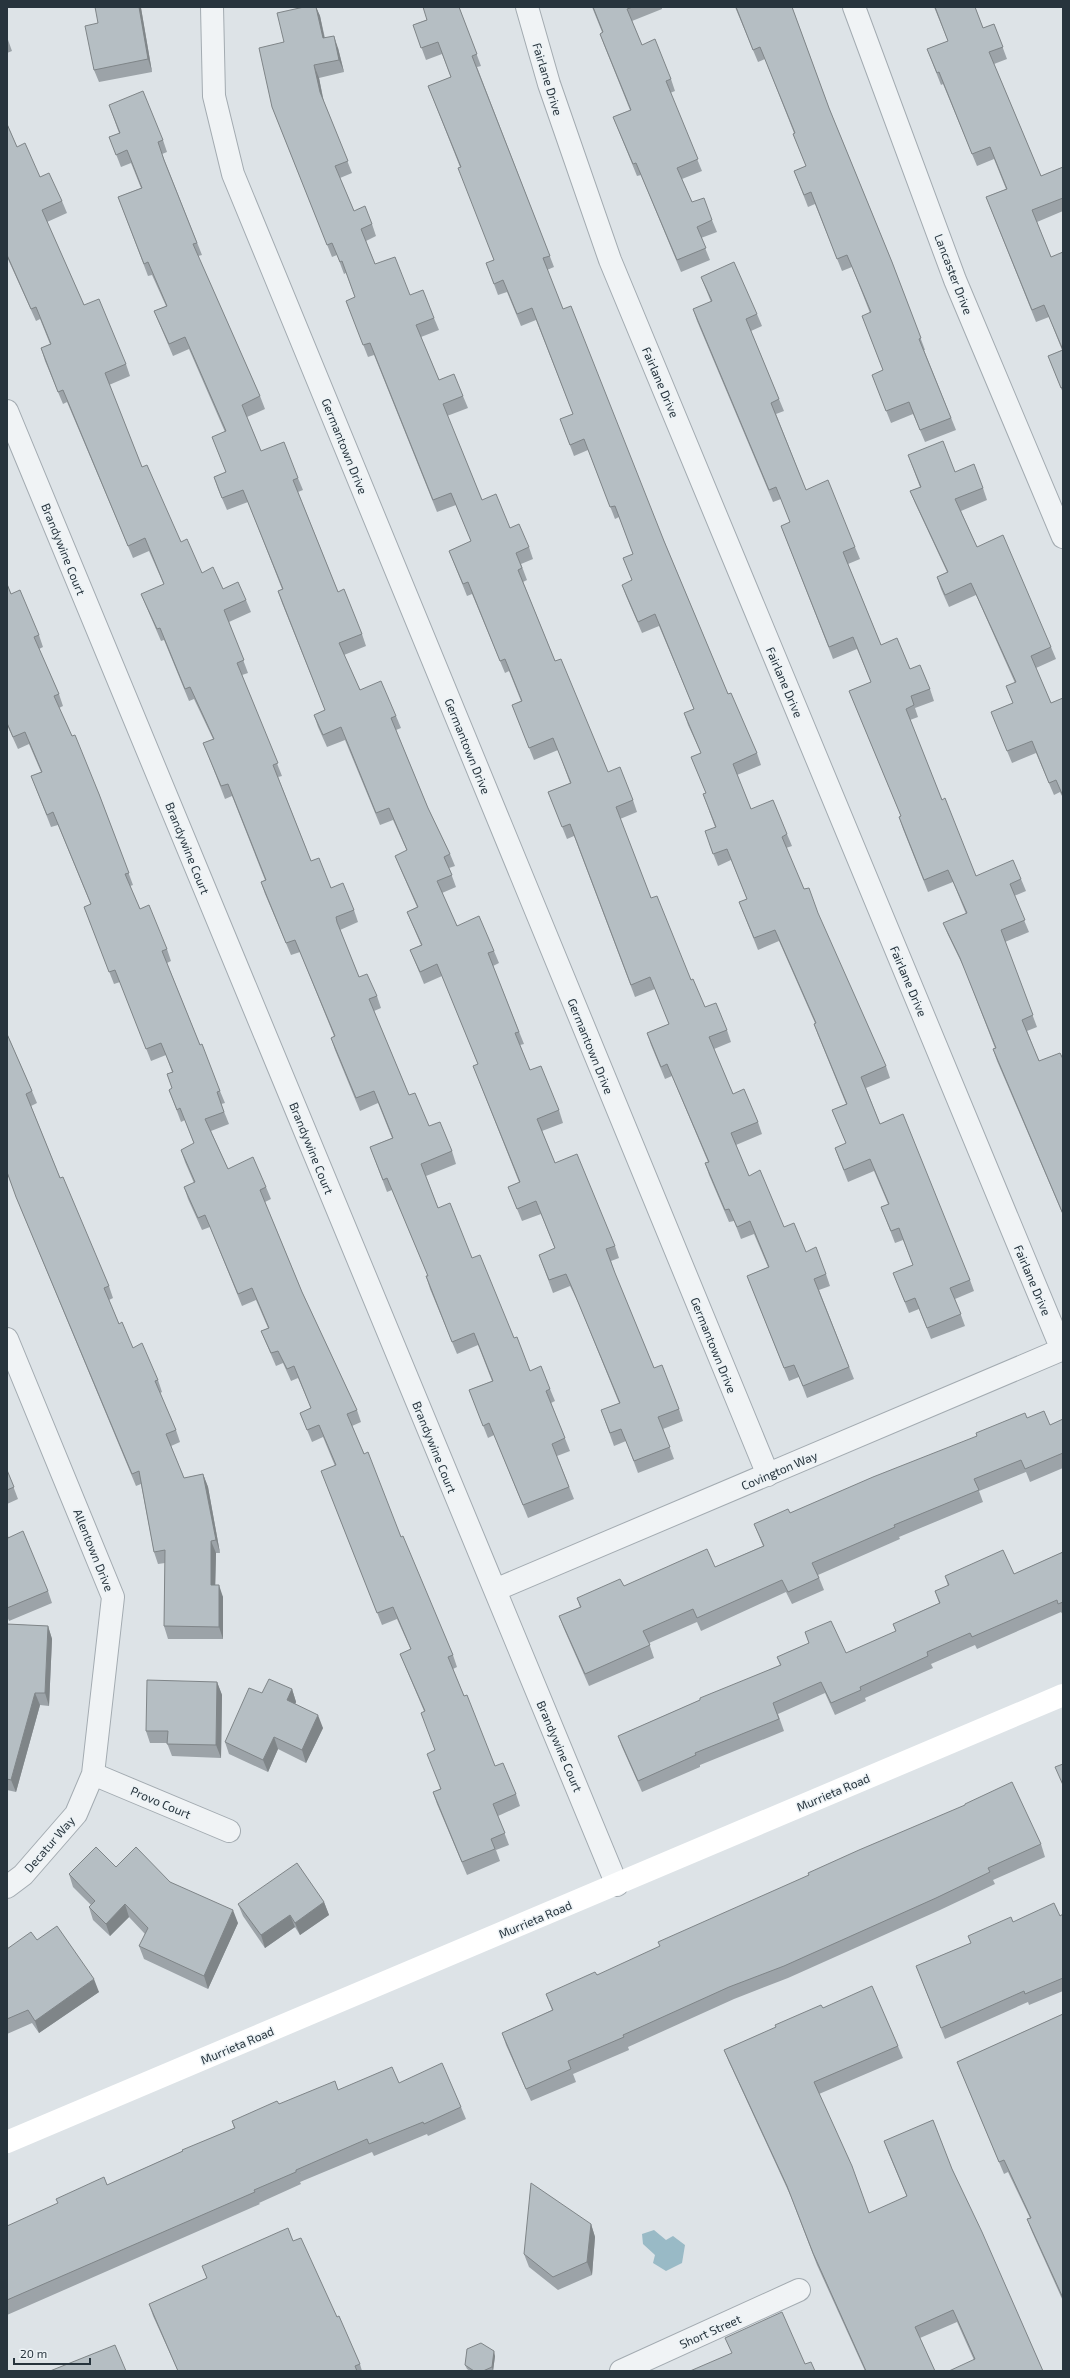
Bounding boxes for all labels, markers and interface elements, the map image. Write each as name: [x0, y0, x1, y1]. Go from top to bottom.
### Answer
street label: Fairlane Drive: [530, 41, 566, 117]
street label: Lancaster Drive: [932, 232, 976, 316]
street label: Fairlane Drive: [640, 345, 682, 419]
street label: Germantown Drive: [319, 396, 371, 496]
street label: Brandywine Court: [39, 501, 89, 597]
street label: Fairlane Drive: [764, 645, 806, 719]
street label: Germantown Drive: [442, 696, 494, 796]
street label: Brandywine Court: [163, 800, 213, 896]
street label: Fairlane Drive: [888, 944, 930, 1018]
street label: Germantown Drive: [565, 996, 617, 1096]
street label: Brandywine Court: [287, 1100, 337, 1196]
street label: Fairlane Drive: [1012, 1243, 1054, 1317]
street label: Germantown Drive: [688, 1295, 740, 1395]
street label: Brandywine Court: [410, 1399, 460, 1495]
street label: Covington Way: [739, 1447, 820, 1492]
street label: Allentown Drive: [71, 1507, 117, 1593]
street label: Brandywine Court: [534, 1698, 586, 1794]
street label: Murrieta Road: [794, 1770, 872, 1814]
street label: Provo Court: [129, 1783, 194, 1821]
street label: Decatur Way: [21, 1813, 78, 1875]
street label: Murrieta Road: [496, 1897, 574, 1941]
street label: Murrieta Road: [198, 2023, 276, 2067]
street label: Short Street: [677, 2311, 743, 2351]
scale bar: [14, 2340, 90, 2366]
text: 20 m: [20, 2346, 47, 2360]

